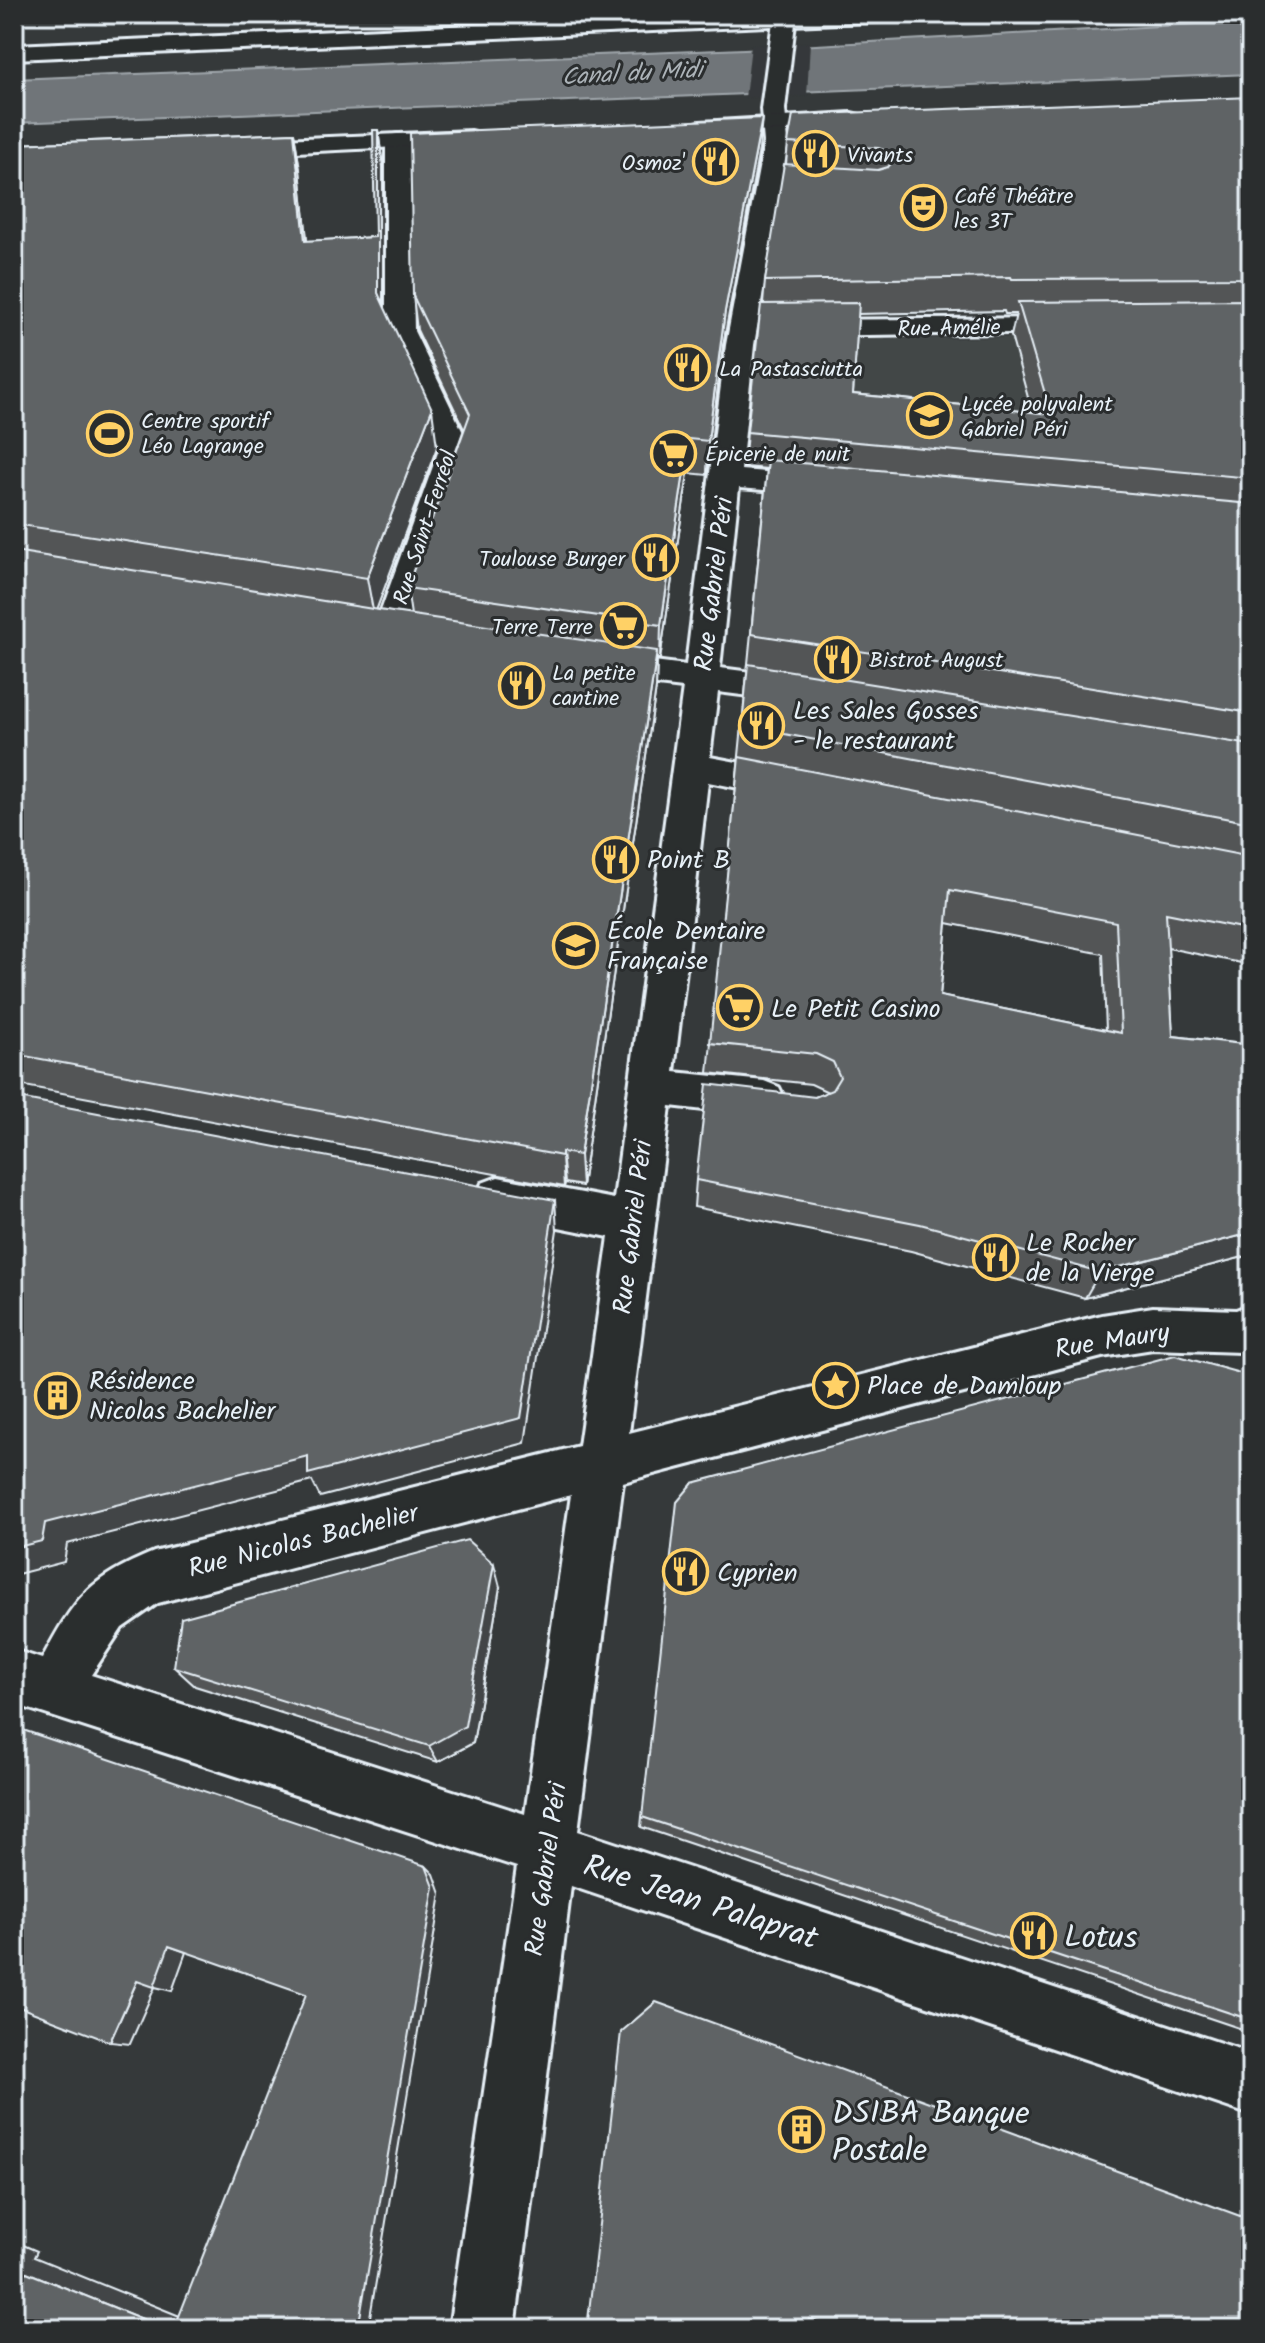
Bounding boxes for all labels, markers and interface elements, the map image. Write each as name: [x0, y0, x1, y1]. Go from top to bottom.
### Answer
water label: Canal du Midi: [561, 51, 709, 98]
restaurant icon: Vivants: [792, 130, 840, 178]
restaurant icon: Osmoz': [692, 138, 740, 186]
place label: Vivants: [847, 139, 914, 174]
place label: Osmoz': [622, 147, 686, 182]
place label: Café Théâtre les 3T: [954, 180, 1074, 240]
theatre icon: Café Théâtre les 3T: [899, 184, 947, 232]
street label: Rue Amélie: [897, 311, 1001, 348]
restaurant icon: La Pastasciutta: [664, 344, 712, 392]
place label: La Pastasciutta: [719, 353, 863, 388]
place label: Lycée polyvalent Gabriel Péri: [961, 388, 1113, 448]
school or university icon: Lycée polyvalent Gabriel Péri: [906, 392, 954, 440]
place label: Centre sportif Léo Lagrange: [141, 405, 272, 465]
sports icon: Centre sportif Léo Lagrange: [86, 409, 134, 457]
supermarket icon: Épicerie de nuit: [650, 429, 698, 477]
place label: Épicerie de nuit: [705, 438, 851, 473]
street label: Rue Saint-Ferréol: [385, 445, 468, 610]
street label: Rue Gabriel Péri: [683, 493, 747, 674]
restaurant icon: Toulouse Burger: [632, 534, 680, 582]
place label: Toulouse Burger: [479, 543, 627, 578]
supermarket icon: Terre Terre: [600, 602, 648, 650]
place label: Terre Terre: [492, 611, 593, 646]
restaurant icon: Bistrot August: [814, 635, 862, 683]
place label: Bistrot August: [869, 644, 1004, 679]
place label: La petite cantine: [552, 657, 636, 717]
restaurant icon: La petite cantine: [497, 661, 545, 709]
place label: Les Sales Gosses - le restaurant: [793, 691, 979, 763]
restaurant icon: Les Sales Gosses - le restaurant: [738, 701, 786, 749]
restaurant icon: Point B: [592, 835, 640, 883]
place label: Point B: [647, 840, 730, 882]
place label: École Dentaire Française: [607, 911, 765, 983]
school or university icon: École Dentaire Française: [552, 921, 600, 969]
supermarket icon: Le Petit Casino: [716, 984, 764, 1032]
place label: Le Petit Casino: [771, 989, 941, 1031]
street label: Rue Gabriel Péri: [602, 1136, 666, 1317]
place label: Le Rocher de la Vierge: [1026, 1223, 1155, 1295]
restaurant icon: Le Rocher de la Vierge: [971, 1233, 1019, 1281]
street label: Rue Maury: [1052, 1312, 1174, 1372]
place label: Résidence Nicolas Bachelier: [89, 1361, 276, 1433]
place icon: Place de Damloup: [812, 1361, 860, 1409]
place label: Place de Damloup: [867, 1366, 1062, 1408]
building icon: Résidence Nicolas Bachelier: [34, 1371, 82, 1419]
street label: Rue Nicolas Bachelier: [184, 1493, 424, 1591]
restaurant icon: Cyprien: [662, 1548, 710, 1596]
place label: Cyprien: [717, 1553, 798, 1595]
street label: Rue Gabriel Péri: [514, 1778, 580, 1959]
street label: Rue Jean Palaprat: [576, 1841, 825, 1966]
restaurant icon: Lotus: [1009, 1912, 1057, 1960]
place label: Lotus: [1064, 1913, 1138, 1964]
place label: DSIBA Banque Postale: [832, 2089, 1030, 2177]
building icon: DSIBA Banque Postale: [777, 2106, 825, 2154]

